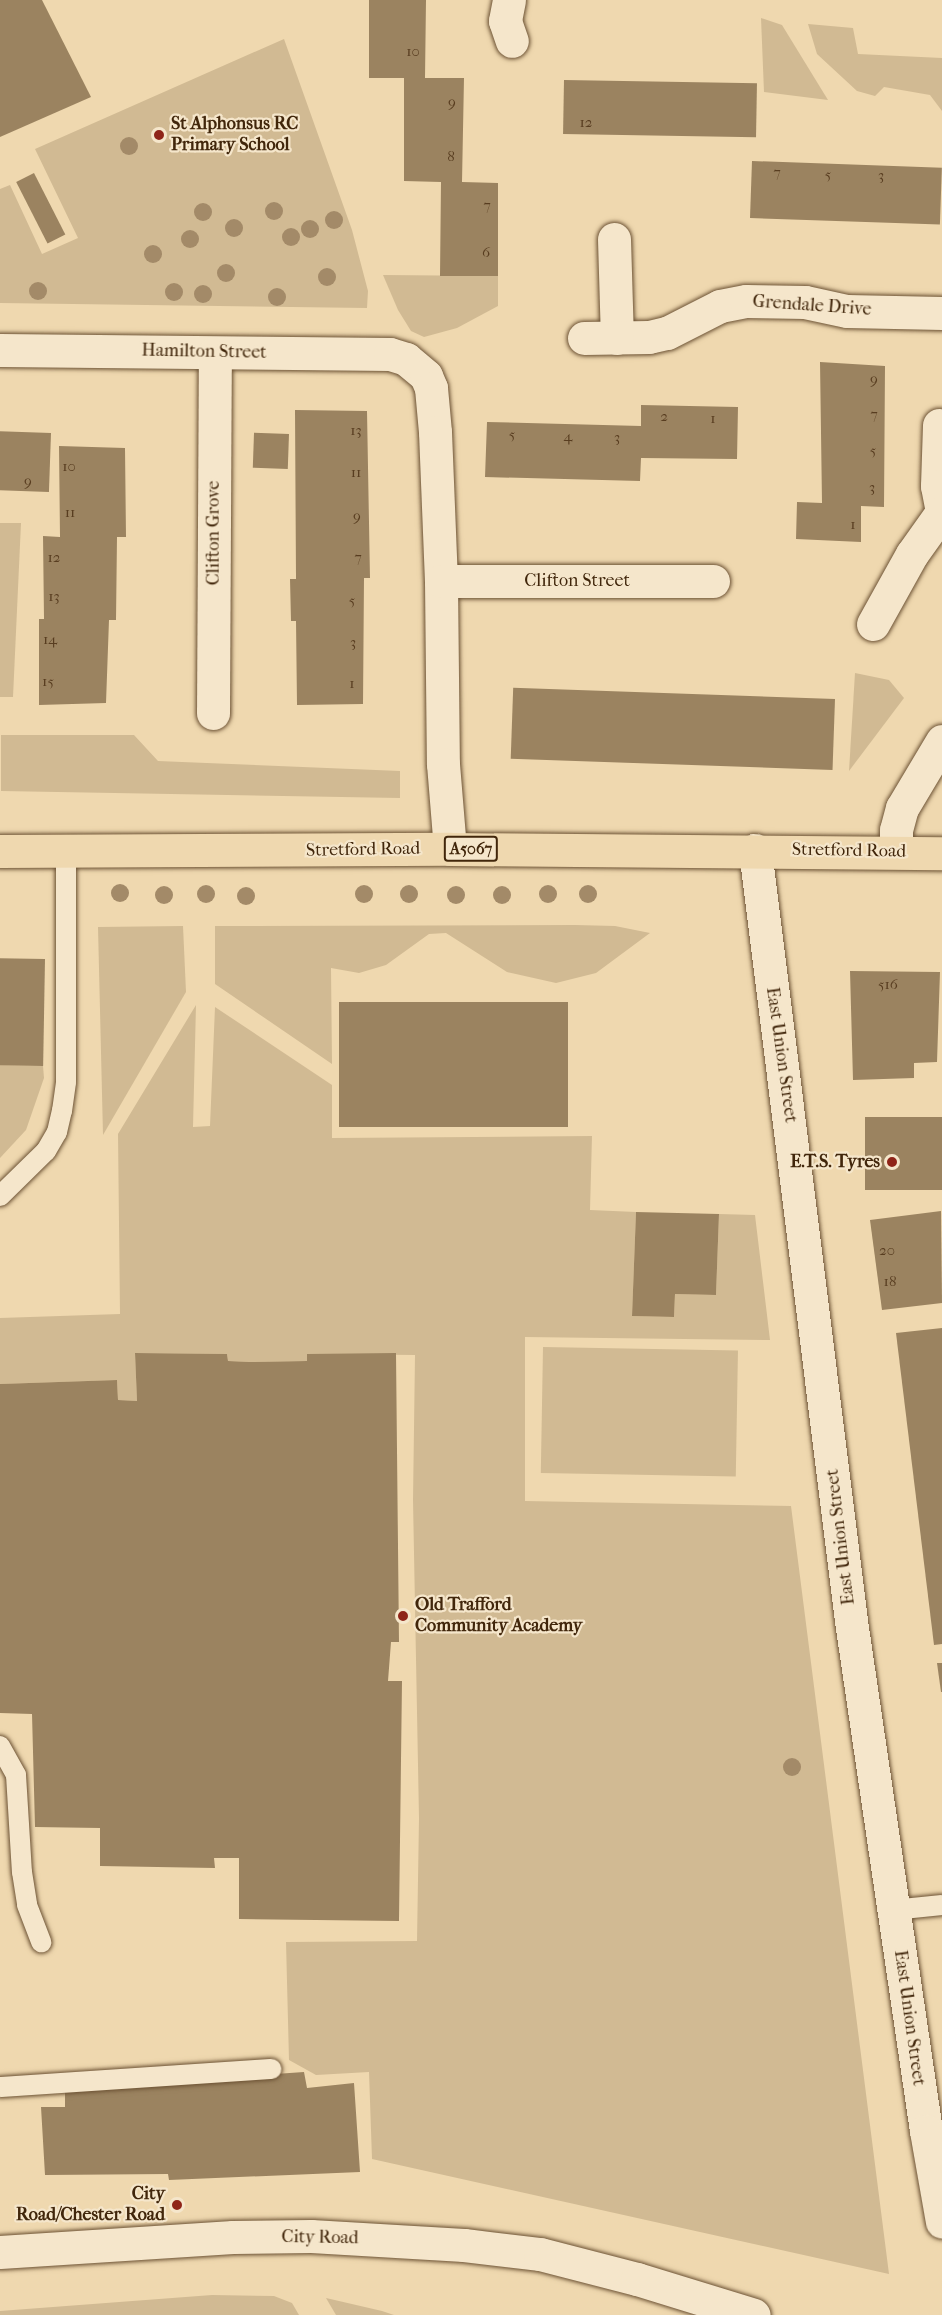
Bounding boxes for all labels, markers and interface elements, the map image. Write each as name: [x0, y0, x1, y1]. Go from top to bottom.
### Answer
house number: 10: [406, 43, 420, 61]
house number: 9: [448, 94, 456, 112]
place label: St Alphonsus RC Primary School: [171, 114, 298, 156]
house number: 12: [579, 114, 593, 132]
marker: St Alphonsus RC Primary School: [152, 128, 166, 142]
house number: 8: [447, 148, 455, 166]
house number: 7: [773, 164, 781, 182]
house number: 5: [825, 166, 831, 184]
house number: 3: [878, 167, 884, 185]
house number: 7: [483, 197, 491, 215]
house number: 6: [482, 244, 490, 262]
street label: Grendale Drive: [752, 291, 872, 321]
street label: Hamilton Street: [141, 340, 267, 364]
house number: 9: [870, 371, 878, 389]
house number: 7: [870, 406, 878, 424]
house number: 2: [660, 408, 668, 426]
house number: 1: [710, 410, 716, 428]
house number: 13: [350, 422, 362, 440]
house number: 5: [509, 426, 515, 444]
house number: 4: [564, 428, 572, 446]
house number: 3: [614, 429, 620, 447]
house number: 5: [870, 442, 876, 460]
house number: 10: [62, 458, 76, 476]
house number: 11: [351, 464, 361, 482]
house number: 9: [24, 473, 32, 491]
house number: 3: [869, 479, 875, 497]
street label: Clifton Grove: [203, 481, 225, 585]
house number: 11: [65, 504, 75, 522]
house number: 9: [353, 508, 361, 526]
house number: 1: [850, 516, 856, 534]
house number: 12: [47, 549, 61, 567]
house number: 7: [354, 549, 362, 567]
street label: Clifton Street: [524, 570, 630, 592]
house number: 13: [48, 588, 60, 606]
house number: 5: [349, 592, 355, 610]
house number: 14: [43, 631, 57, 649]
house number: 3: [350, 634, 356, 652]
house number: 15: [42, 673, 54, 691]
house number: 1: [349, 675, 355, 693]
road number: A5067: [442, 836, 500, 862]
street label: Stretford Road: [306, 838, 420, 862]
street label: Stretford Road: [792, 839, 906, 863]
house number: 516: [878, 976, 898, 994]
street label: East Union Street: [761, 986, 801, 1124]
place label: E.T.S. Tyres: [790, 1151, 880, 1173]
marker: E.T.S. Tyres: [885, 1155, 899, 1169]
house number: 20: [879, 1242, 895, 1260]
house number: 18: [884, 1273, 896, 1291]
street label: East Union Street: [822, 1468, 860, 1606]
place label: Old Trafford Community Academy: [415, 1595, 582, 1638]
marker: Old Trafford Community Academy: [396, 1609, 410, 1623]
street label: East Union Street: [889, 1949, 929, 2087]
place label: City Road/Chester Road: [16, 2184, 165, 2226]
marker: City Road/Chester Road: [170, 2198, 184, 2212]
street label: City Road: [281, 2227, 359, 2249]

